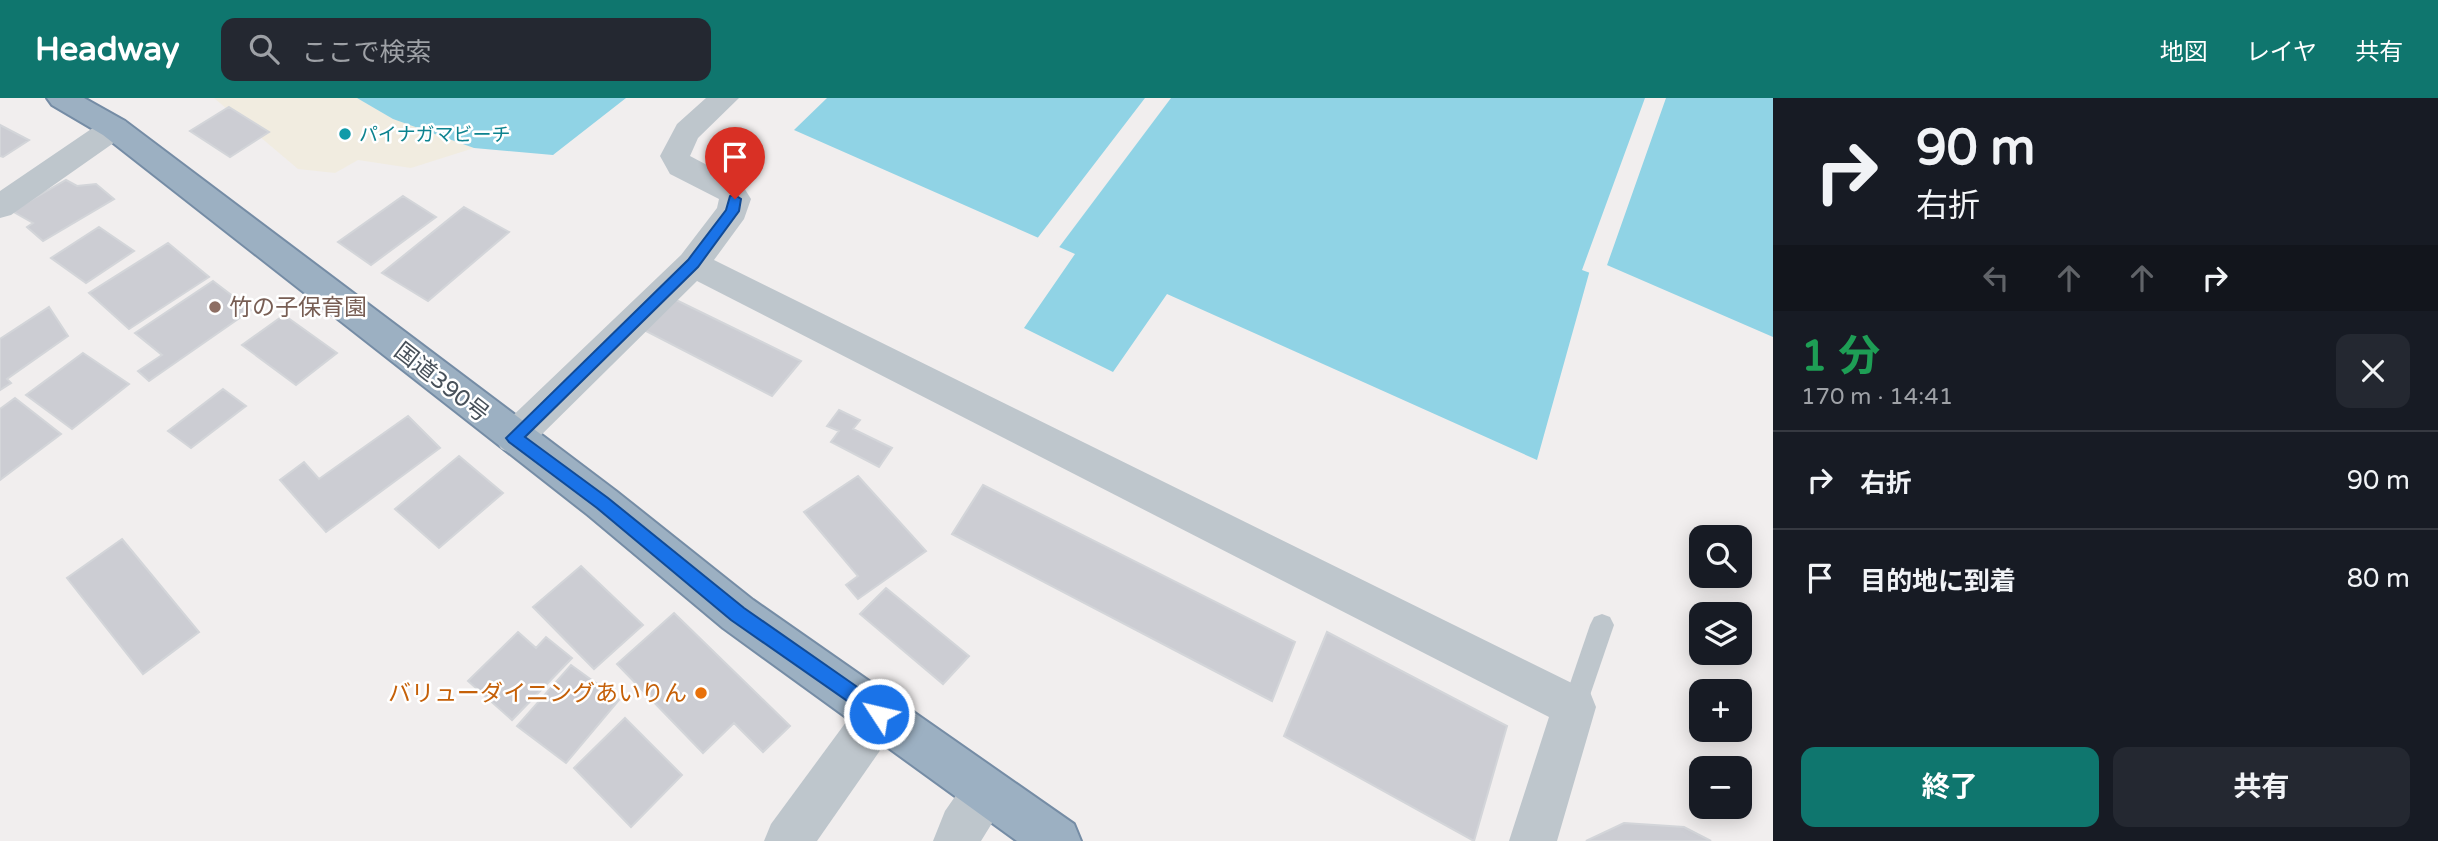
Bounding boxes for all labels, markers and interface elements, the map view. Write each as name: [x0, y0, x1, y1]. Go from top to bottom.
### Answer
search box: [221, 18, 711, 81]
text: Headway: [35, 30, 179, 69]
icon: search: [245, 30, 283, 68]
text: ここで検索: [301, 37, 431, 68]
text: 地図: [2160, 38, 2208, 67]
text: レイヤ: [2246, 38, 2317, 67]
text: 共有: [2355, 38, 2403, 67]
text: 90 m: [1916, 119, 2035, 178]
place label: パイナガマビーチ: [359, 124, 511, 146]
marker: パイナガマビーチ: [337, 126, 353, 142]
icon: right: [1801, 126, 1892, 217]
pin: [705, 127, 765, 199]
icon: arrive: [716, 138, 754, 176]
text: 右折: [1916, 187, 1980, 225]
icon: left: [1977, 259, 2015, 297]
icon: ahead: [2050, 259, 2088, 297]
icon: ahead: [2123, 259, 2161, 297]
icon: right: [2196, 259, 2234, 297]
place label: 竹の子保育園: [229, 294, 367, 322]
marker: 竹の子保育園: [207, 299, 223, 315]
text: 1 分: [1801, 331, 1880, 382]
button: close: [2336, 334, 2410, 408]
street label: 国道390号: [389, 337, 494, 428]
text: 170 m · 14:41: [1801, 383, 1953, 411]
icon: right: [1801, 461, 1839, 499]
text: 90 m: [2347, 465, 2410, 496]
text: 右折: [1860, 468, 1912, 499]
map controls: [1689, 525, 1752, 819]
button: search: [1689, 525, 1752, 588]
icon: arrive: [1801, 559, 1839, 597]
text: 80 m: [2347, 563, 2410, 594]
text: 目的地に到着: [1860, 566, 2016, 597]
button: layers: [1689, 602, 1752, 665]
position arrow: [842, 677, 916, 751]
button: +: [1689, 679, 1752, 742]
place label: バリューダイニングあいりん: [388, 680, 687, 708]
marker: バリューダイニングあいりん: [693, 685, 709, 701]
button: 終了: [1801, 747, 2099, 827]
button: 共有: [2113, 747, 2410, 827]
button: −: [1689, 756, 1752, 819]

